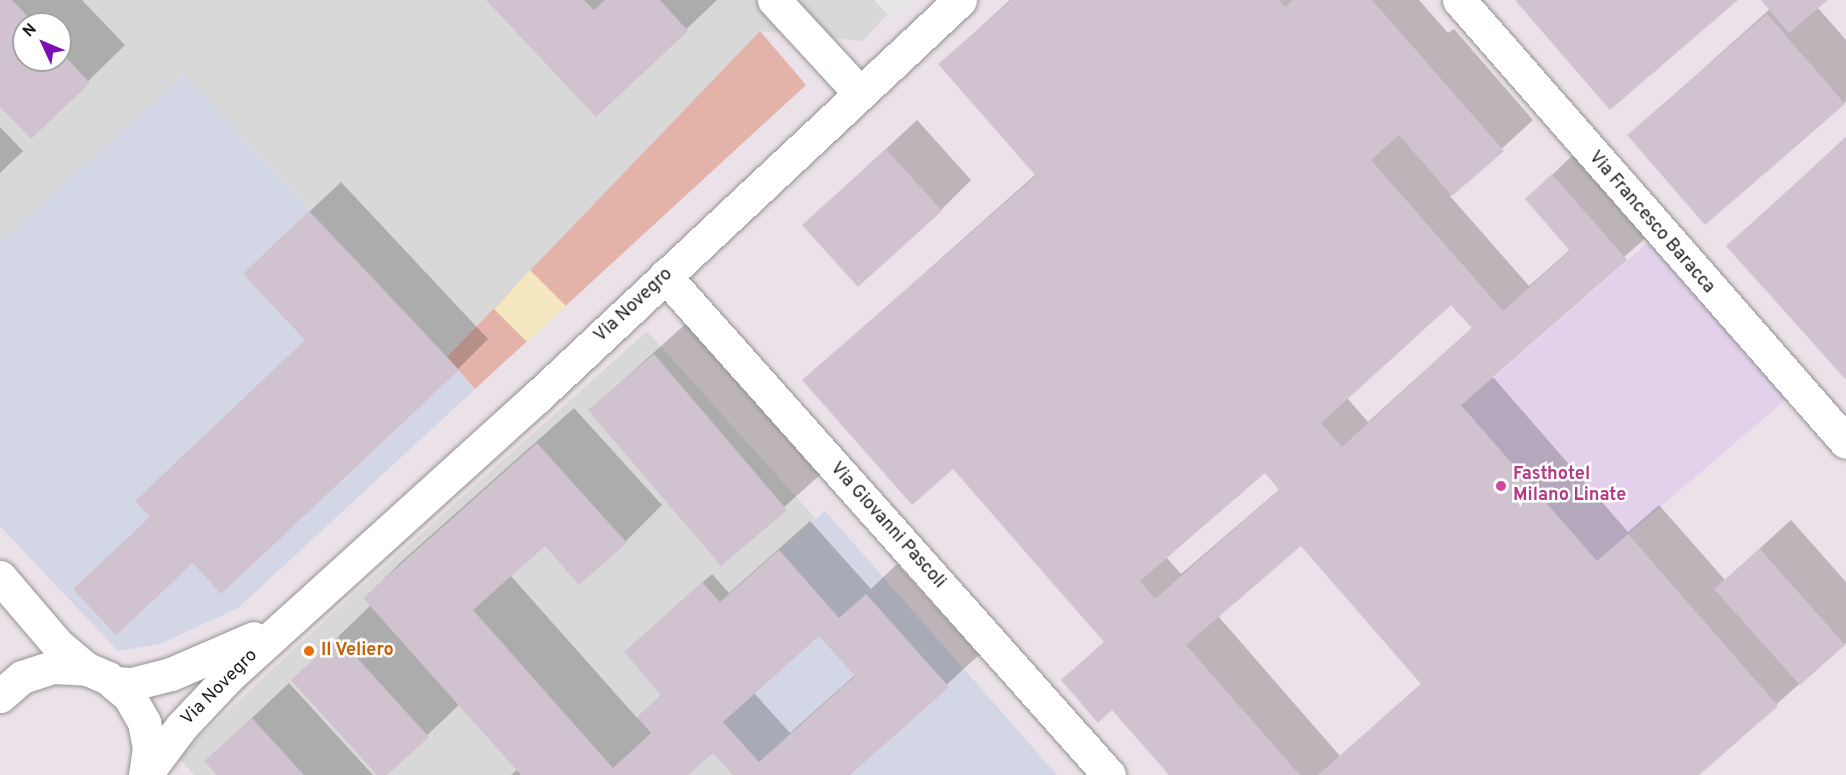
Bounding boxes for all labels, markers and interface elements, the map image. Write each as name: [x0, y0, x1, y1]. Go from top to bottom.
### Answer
north arrow: [12, 12, 72, 72]
text: N: [19, 20, 42, 42]
street label: Via Francesco Baracca: [1583, 147, 1719, 299]
street label: Via Novegro: [591, 264, 677, 348]
street label: Via Giovanni Pascoli: [825, 459, 949, 593]
place label: Fasthotel Milano Linate: [1513, 465, 1626, 508]
marker: Fasthotel Milano Linate: [1494, 479, 1508, 493]
place label: Il Veliero: [321, 640, 394, 662]
marker: Il Veliero: [302, 644, 316, 658]
street label: Via Novegro: [177, 645, 263, 731]

